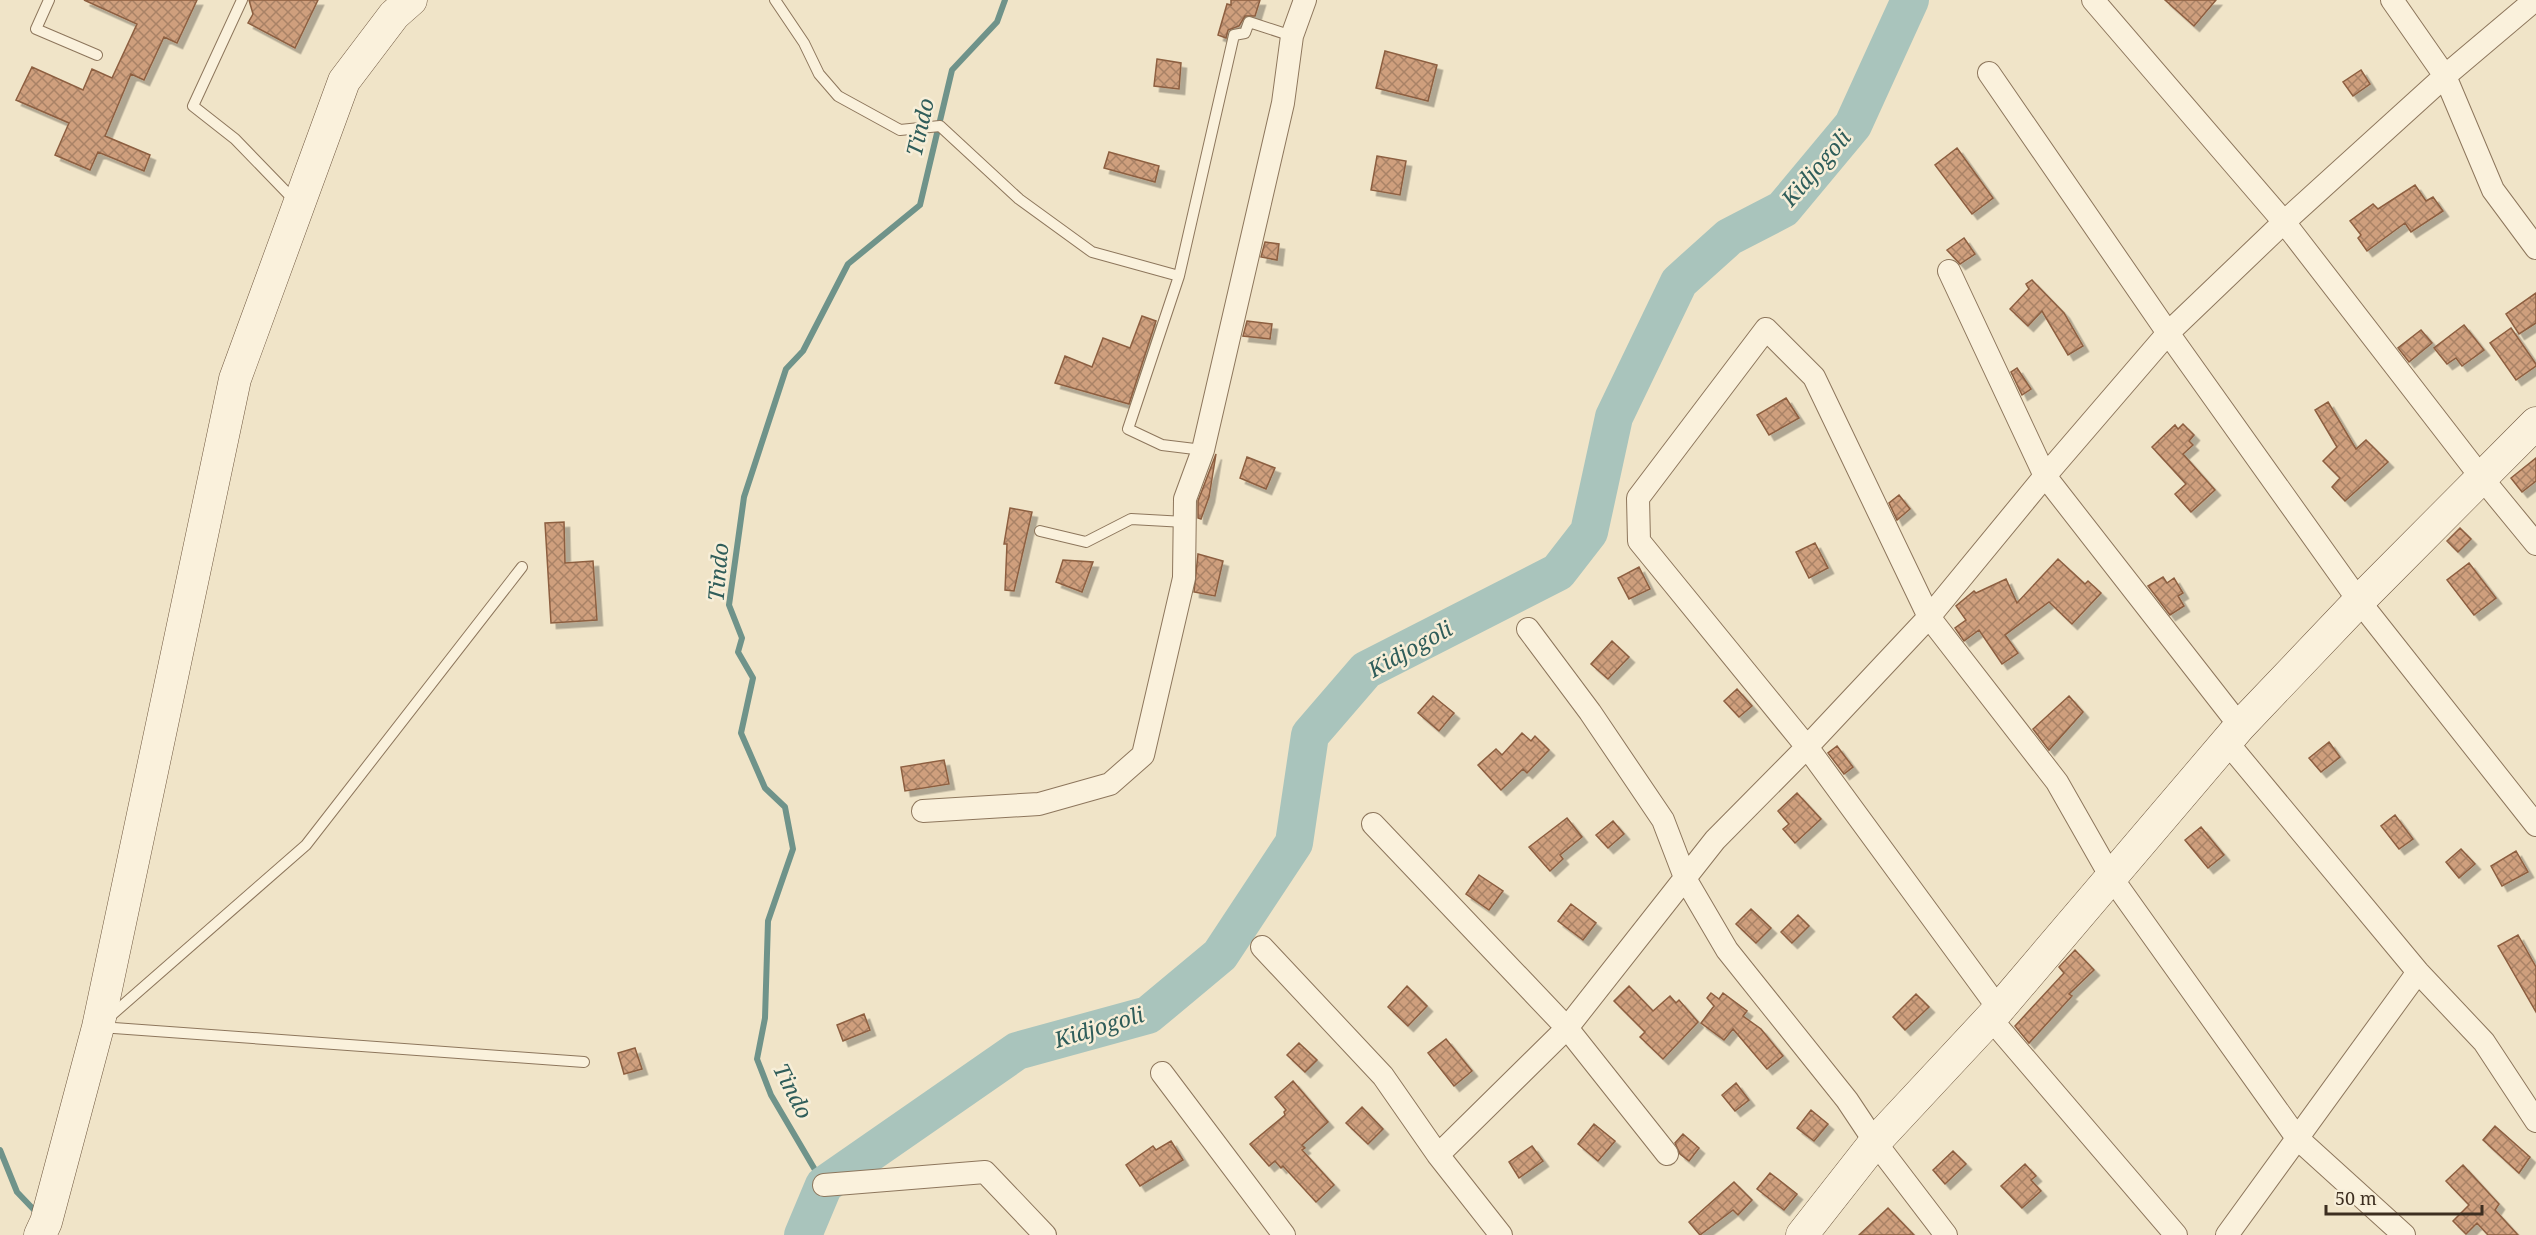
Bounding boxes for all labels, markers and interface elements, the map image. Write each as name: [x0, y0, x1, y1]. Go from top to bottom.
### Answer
water label: Tindo: [898, 95, 940, 159]
water label: Kidjogoli: [1773, 123, 1857, 213]
water label: Tindo: [700, 541, 735, 602]
water label: Kidjogoli: [1361, 613, 1457, 684]
water label: Kidjogoli: [1049, 998, 1147, 1054]
water label: Tindo: [767, 1058, 821, 1124]
scale bar: [2326, 1178, 2482, 1216]
text: 50 m: [2335, 1186, 2377, 1210]

